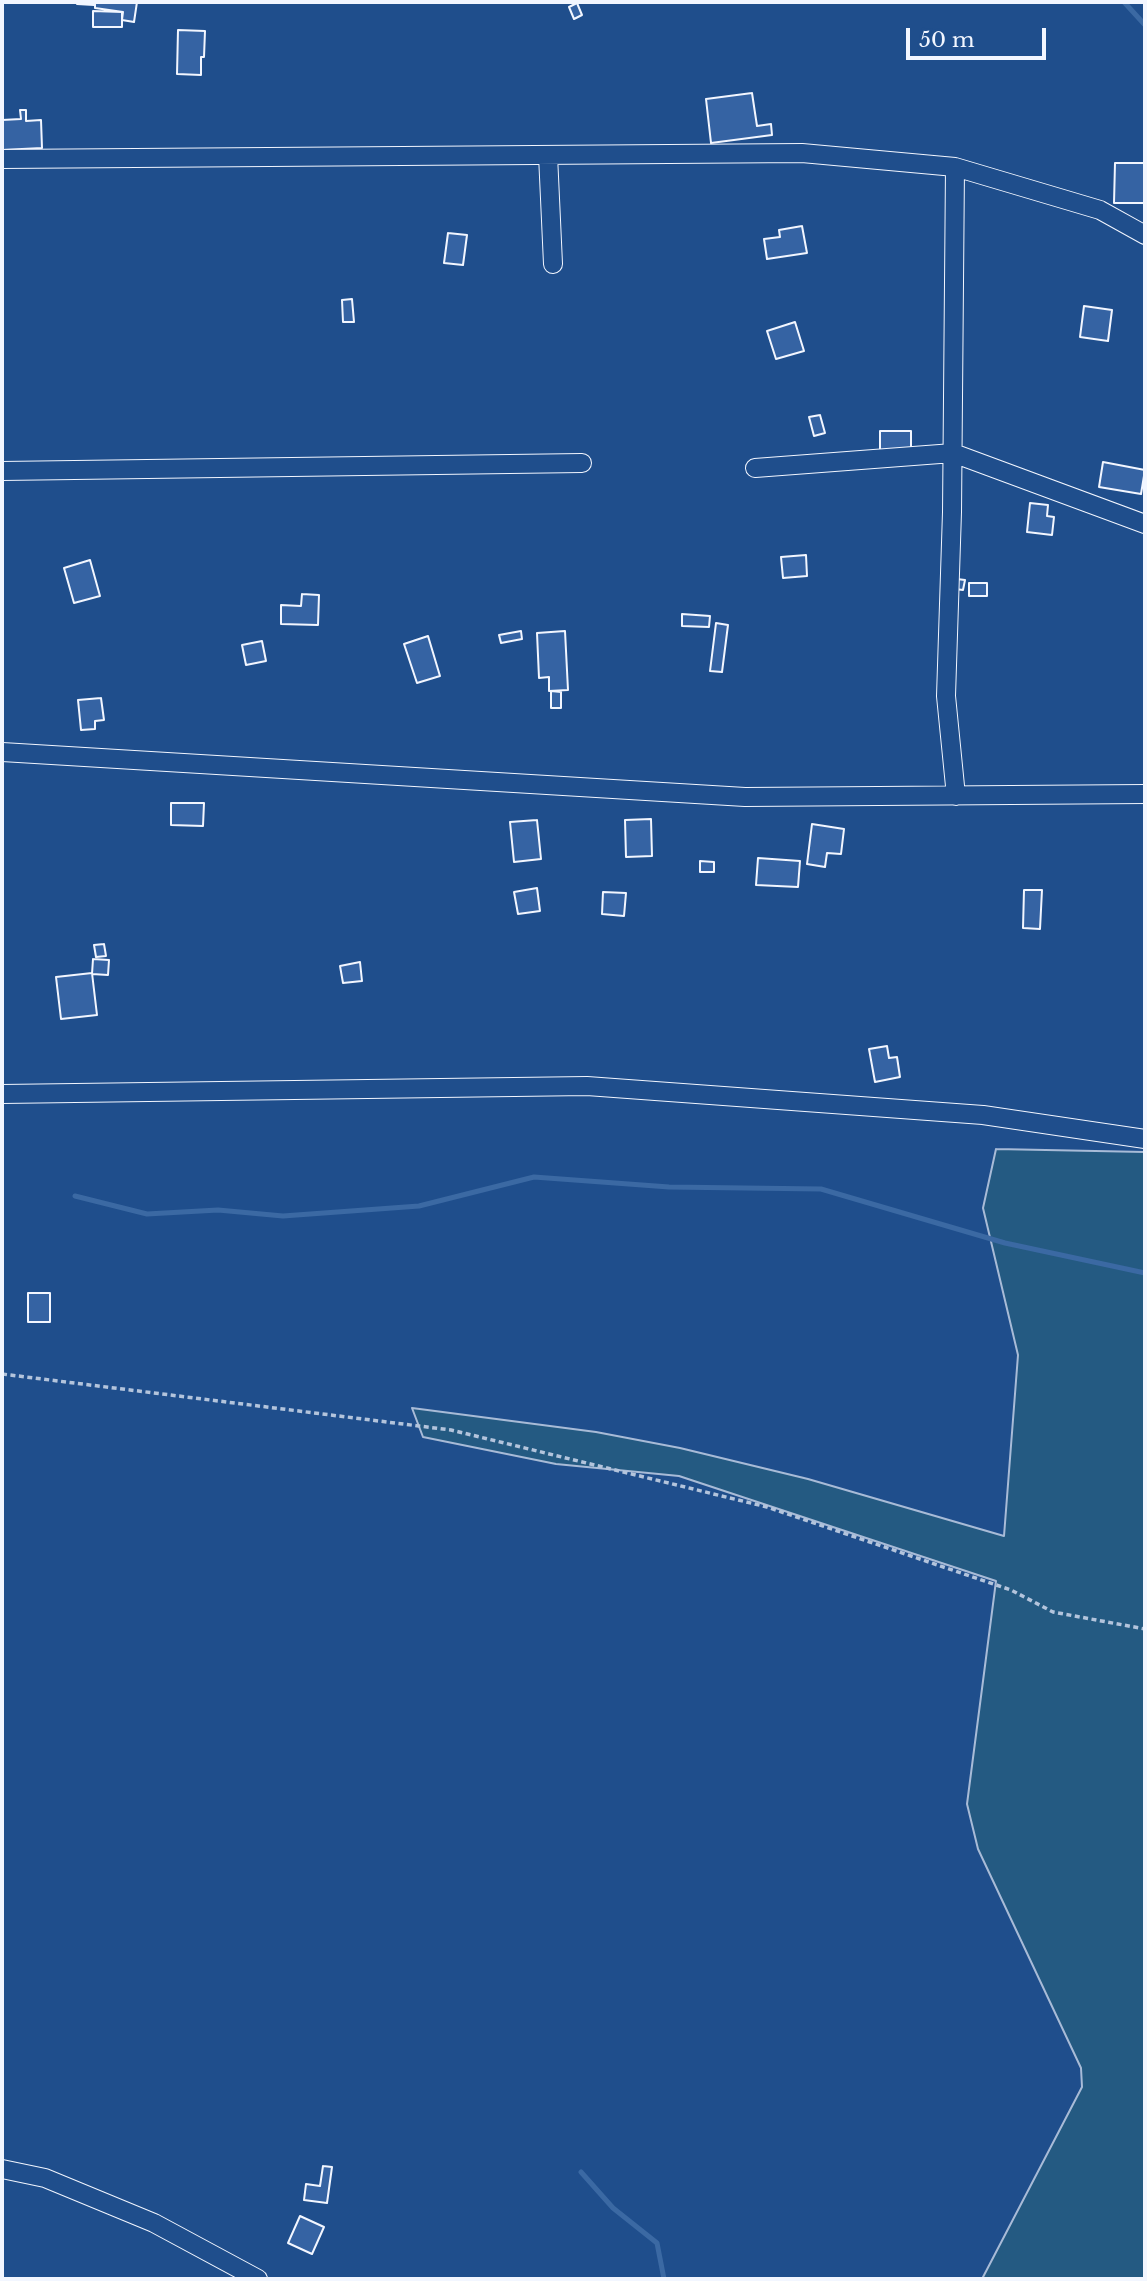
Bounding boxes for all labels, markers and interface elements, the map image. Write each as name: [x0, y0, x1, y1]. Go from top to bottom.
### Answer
scale bar: [909, 14, 1049, 58]
text: 50 m: [919, 27, 974, 53]

